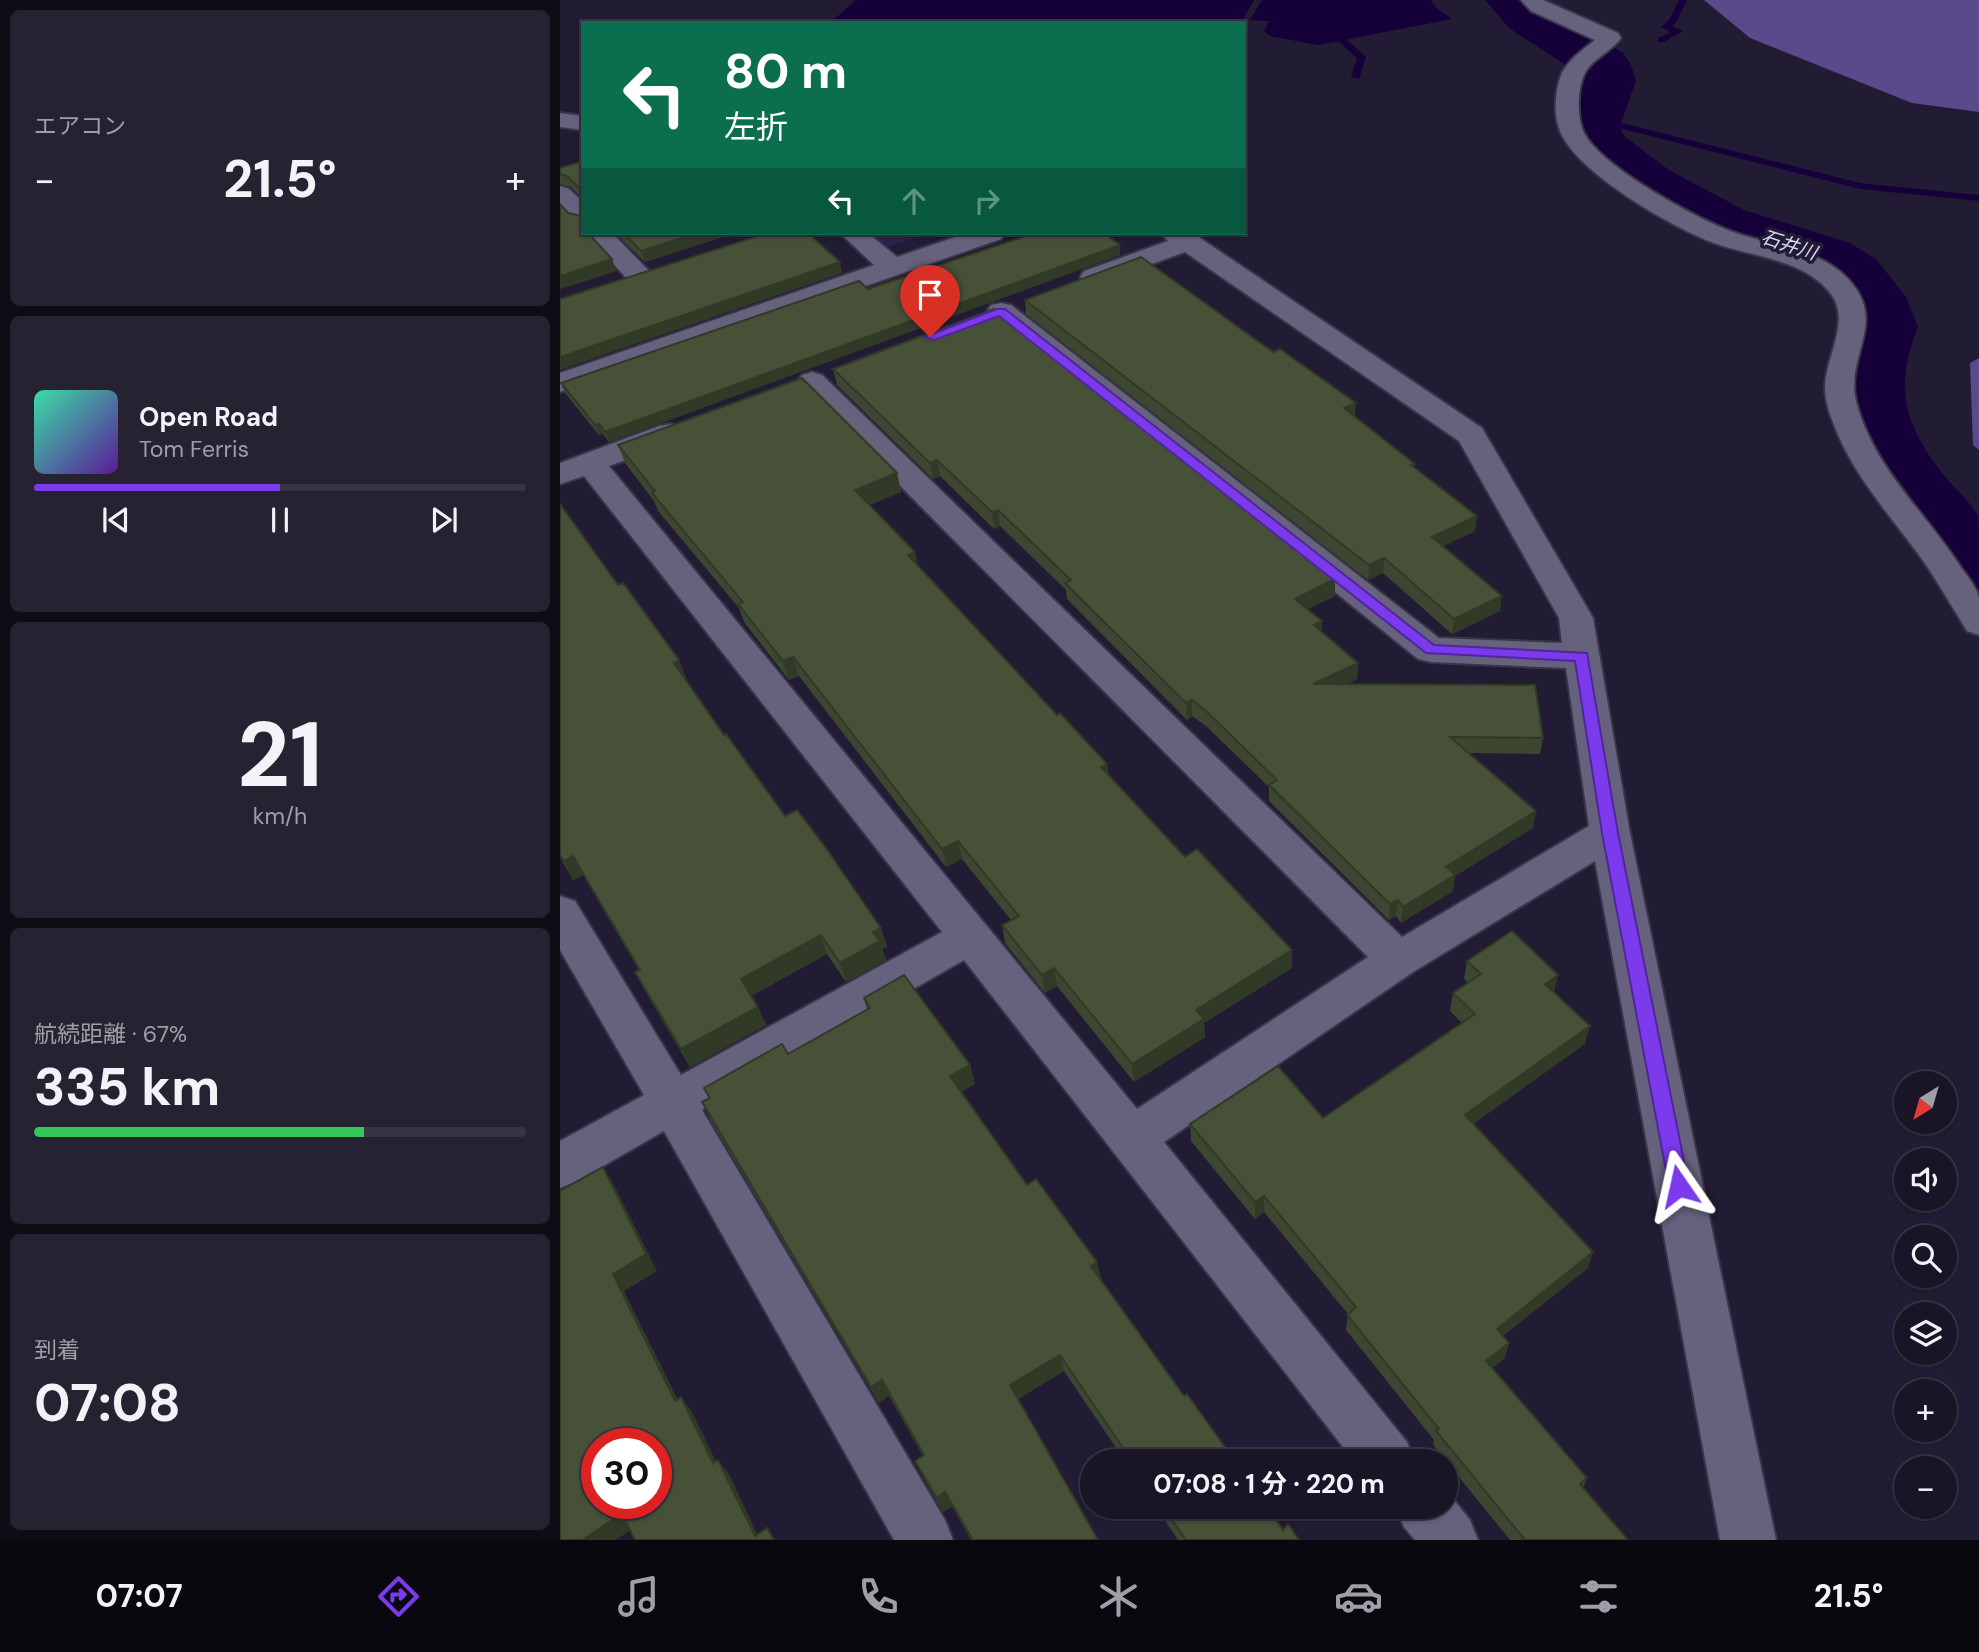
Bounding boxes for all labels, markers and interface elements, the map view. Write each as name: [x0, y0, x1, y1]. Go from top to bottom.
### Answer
text: 80 m: [724, 39, 847, 103]
icon: left: [609, 49, 700, 140]
text: 左折: [724, 106, 788, 148]
text: エアコン: [34, 111, 126, 141]
text: 21.5°: [223, 145, 337, 213]
text: −: [34, 155, 55, 205]
text: +: [505, 155, 526, 205]
icon: left: [822, 182, 860, 220]
icon: ahead: [895, 182, 933, 220]
icon: right: [968, 182, 1006, 220]
water label: 石井川: [1758, 224, 1822, 266]
pin: [900, 265, 960, 337]
icon: arrive: [911, 276, 949, 314]
text: Open Road: [139, 400, 278, 434]
text: Tom Ferris: [139, 434, 249, 464]
icon: previous: [97, 501, 135, 539]
icon: pause: [261, 501, 299, 539]
icon: next: [425, 501, 463, 539]
text: 21: [237, 696, 323, 814]
text: km/h: [253, 801, 307, 831]
text: 航続距離 · 67%: [34, 1019, 187, 1049]
text: 335 km: [34, 1053, 220, 1121]
north arrow: [1894, 1071, 1956, 1134]
map controls: [1894, 1071, 1957, 1519]
button: sound: [1894, 1148, 1957, 1211]
position arrow: [1642, 1149, 1716, 1223]
button: search: [1894, 1225, 1957, 1288]
button: layers: [1894, 1302, 1957, 1365]
text: 到着: [34, 1335, 80, 1365]
text: 07:08: [34, 1369, 181, 1437]
button: +: [1894, 1379, 1957, 1442]
speed limit sign: 30: [581, 1428, 672, 1519]
button: −: [1894, 1456, 1957, 1519]
text: 07:08 · 1 分 · 220 m: [1153, 1467, 1385, 1501]
icon: directions: [374, 1572, 423, 1621]
icon: music: [614, 1572, 663, 1621]
icon: phone: [854, 1572, 903, 1621]
icon: climate: [1094, 1572, 1143, 1621]
icon: car: [1334, 1572, 1383, 1621]
icon: filters: [1574, 1572, 1623, 1621]
text: 07:07: [96, 1575, 183, 1617]
text: 21.5°: [1814, 1575, 1883, 1617]

